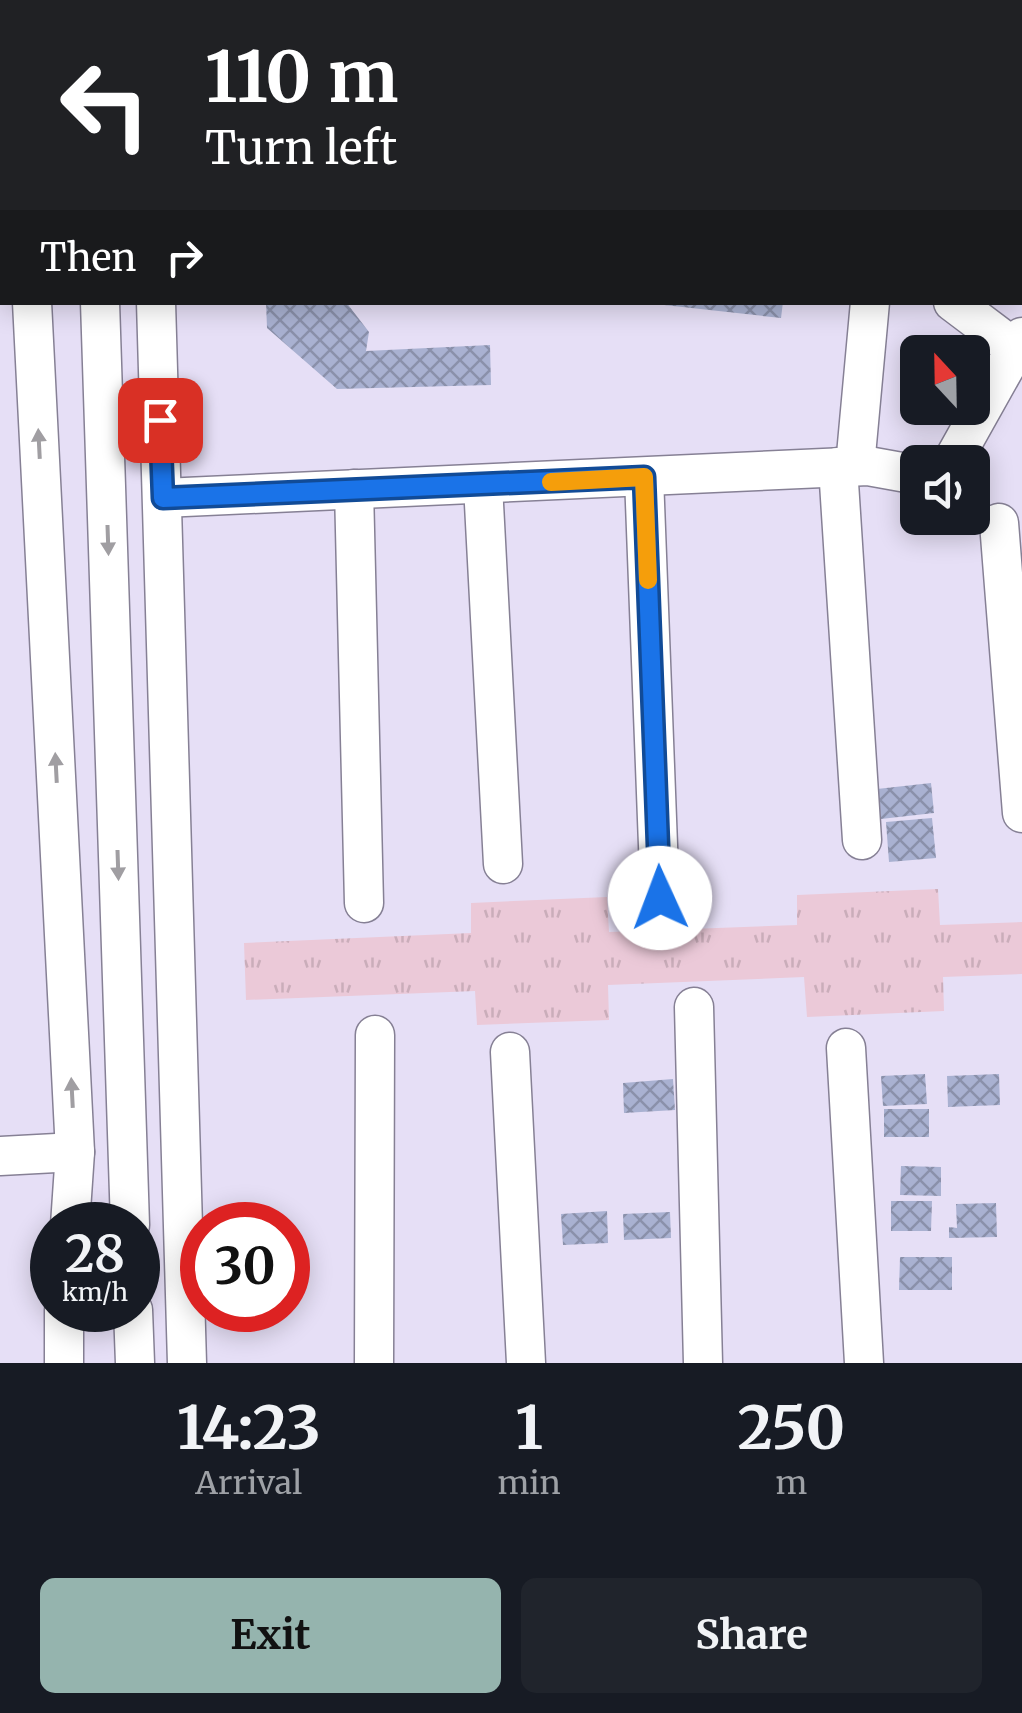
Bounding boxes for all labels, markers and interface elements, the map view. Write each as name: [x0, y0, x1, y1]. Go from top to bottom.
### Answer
text: 110 m: [205, 33, 398, 121]
icon: left: [40, 40, 170, 170]
text: Turn left: [205, 120, 397, 176]
icon: right: [157, 230, 212, 285]
text: Then: [40, 234, 137, 281]
north arrow: [900, 335, 990, 425]
map controls: [900, 335, 990, 535]
pin: [118, 378, 203, 463]
icon: arrive: [133, 393, 188, 448]
one-way arrow: [31, 427, 47, 459]
button: sound: [900, 445, 990, 535]
one-way arrow: [100, 524, 116, 556]
one-way arrow: [47, 752, 63, 784]
position arrow: [608, 846, 712, 950]
one-way arrow: [111, 849, 127, 881]
one-way arrow: [64, 1076, 80, 1108]
speed limit sign: 30: [180, 1202, 310, 1332]
text: 28: [65, 1223, 125, 1286]
text: km/h: [62, 1276, 128, 1308]
text: 14:23: [177, 1390, 321, 1465]
text: 1: [515, 1390, 543, 1465]
text: 250: [737, 1390, 845, 1465]
text: Arrival: [195, 1463, 302, 1503]
text: min: [497, 1463, 561, 1503]
text: m: [775, 1463, 807, 1503]
button: Exit: [40, 1578, 501, 1693]
button: Share: [521, 1578, 982, 1693]

